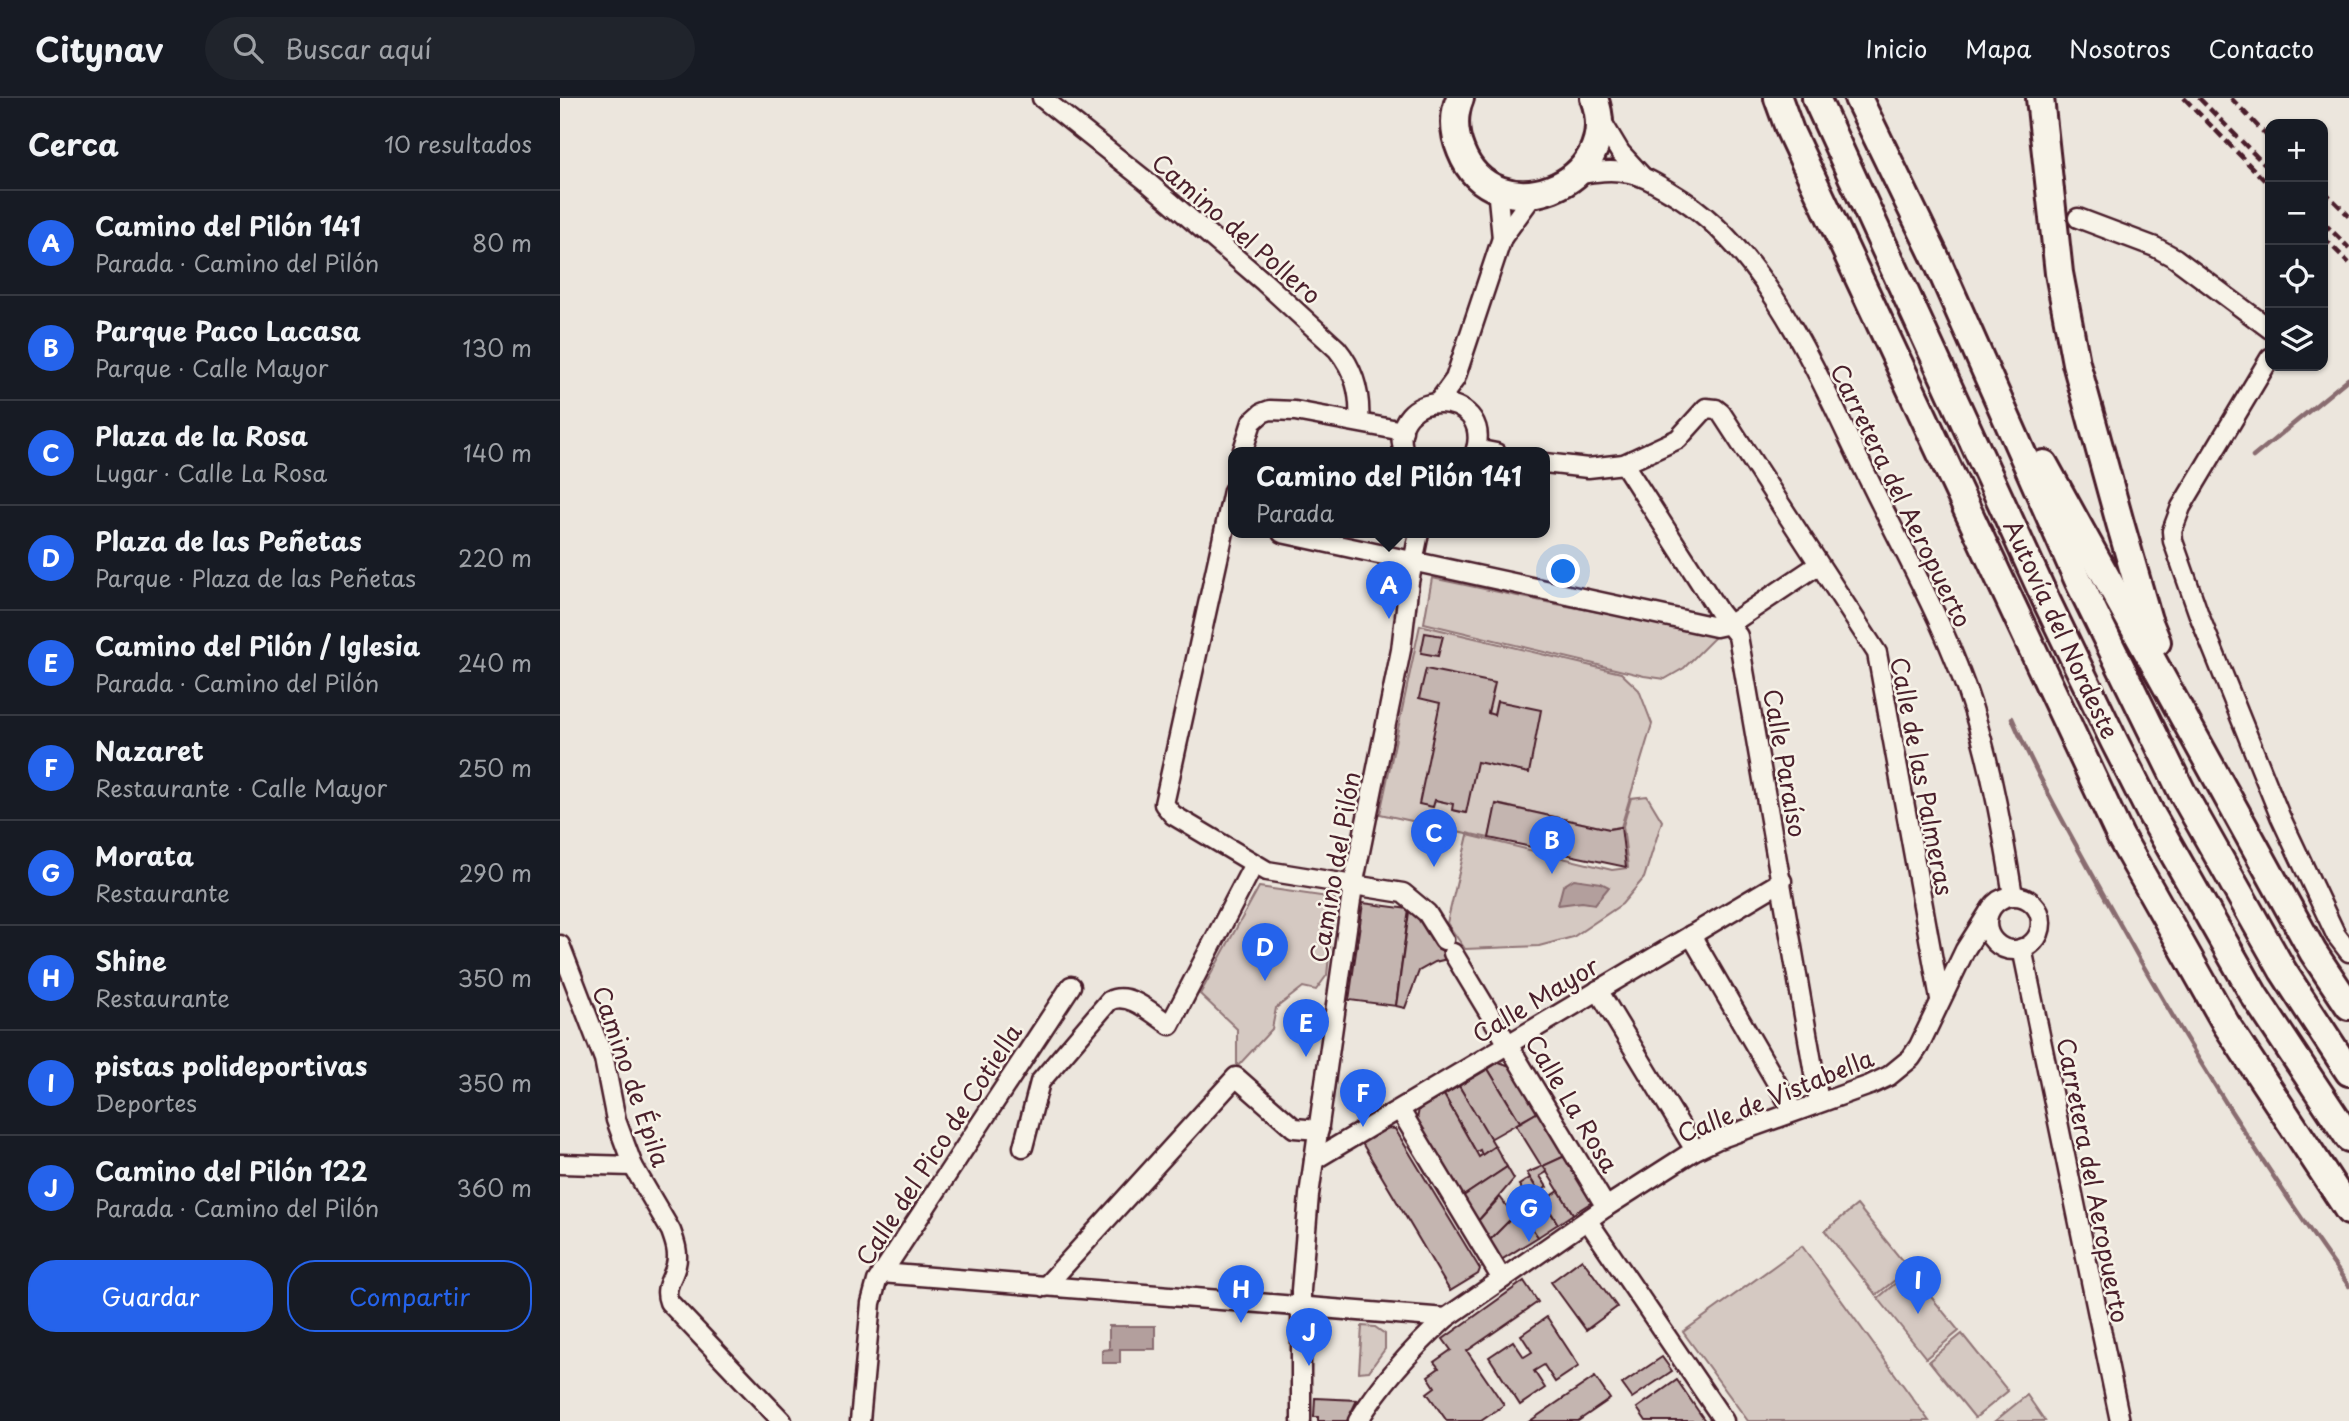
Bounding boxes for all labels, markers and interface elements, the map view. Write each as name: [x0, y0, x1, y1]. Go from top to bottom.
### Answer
search box: [205, 17, 695, 80]
text: Citynav: [35, 23, 163, 73]
icon: search: [229, 29, 267, 67]
text: Buscar aquí: [285, 29, 432, 68]
text: Inicio: [1866, 30, 1927, 66]
text: Mapa: [1965, 30, 2031, 66]
text: Nosotros: [2069, 30, 2171, 66]
text: Contacto: [2209, 30, 2314, 66]
map controls: [2265, 119, 2328, 371]
button: +: [2265, 119, 2328, 182]
text: Cerca: [28, 121, 119, 166]
text: 10 resultados: [384, 126, 532, 161]
street label: Camino del Pollero: [1144, 144, 1330, 312]
button: −: [2265, 182, 2328, 245]
text: Camino del Pilón 141: [95, 206, 361, 245]
text: A: [42, 225, 60, 260]
text: 80 m: [472, 225, 532, 260]
text: Parada · Camino del Pilón: [95, 245, 379, 280]
button: locate: [2265, 245, 2328, 308]
button: layers: [2265, 308, 2328, 371]
text: Parque Paco Lacasa: [95, 311, 361, 350]
text: B: [43, 330, 59, 365]
text: 130 m: [462, 330, 532, 365]
text: Parque · Calle Mayor: [95, 350, 328, 385]
street label: Carretera del Aeropuerto: [1822, 357, 1982, 633]
text: Plaza de la Rosa: [95, 416, 308, 455]
text: C: [42, 435, 60, 470]
text: 140 m: [463, 435, 532, 470]
popup: [1228, 447, 1550, 538]
text: Lugar · Calle La Rosa: [95, 455, 327, 490]
text: Camino del Pilón 141: [1256, 456, 1522, 495]
text: Parada: [1256, 495, 1334, 530]
street label: Autovía del Nordeste: [1995, 513, 2129, 745]
text: Plaza de las Peñetas: [95, 521, 362, 560]
text: D: [42, 540, 60, 575]
text: 220 m: [458, 540, 532, 575]
your location: [1546, 554, 1580, 588]
text: Parque · Plaza de las Peñetas: [95, 560, 416, 595]
pin: A: [1366, 561, 1412, 619]
text: Camino del Pilón / Iglesia: [95, 626, 421, 665]
text: E: [44, 645, 58, 680]
text: 240 m: [458, 645, 532, 680]
street label: Calle de las Palmeras: [1882, 654, 1964, 898]
text: Parada · Camino del Pilón: [95, 665, 379, 700]
street label: Calle Paraíso: [1755, 686, 1817, 840]
text: Nazaret: [95, 731, 204, 770]
text: F: [44, 750, 58, 785]
text: 250 m: [458, 750, 532, 785]
street label: Camino del Pilón: [1299, 768, 1369, 966]
text: Restaurante · Calle Mayor: [95, 770, 387, 805]
pin: C: [1411, 809, 1457, 867]
pin: B: [1529, 816, 1575, 874]
text: Morata: [95, 836, 194, 875]
text: G: [42, 855, 60, 890]
text: 290 m: [459, 855, 532, 890]
text: Restaurante: [95, 875, 230, 910]
pin: D: [1242, 923, 1288, 981]
text: Shine: [95, 941, 167, 980]
street label: Calle Mayor: [1465, 947, 1606, 1051]
text: H: [42, 960, 60, 995]
text: 350 m: [457, 960, 532, 995]
text: Restaurante: [95, 980, 230, 1015]
street label: Camino de Épila: [584, 981, 680, 1171]
pin: E: [1283, 999, 1329, 1057]
street label: Calle del Pico de Cotiella: [846, 1016, 1030, 1272]
street label: Calle La Rosa: [1517, 1027, 1629, 1179]
street label: Carretera del Aeropuerto: [2049, 1035, 2139, 1325]
street label: Calle de Vistabella: [1671, 1039, 1879, 1151]
text: pistas polideportivas: [95, 1046, 367, 1085]
text: I: [47, 1065, 55, 1100]
text: 350 m: [457, 1065, 532, 1100]
pin: F: [1340, 1069, 1386, 1127]
text: Deportes: [95, 1085, 197, 1120]
text: Camino del Pilón 122: [95, 1151, 368, 1190]
text: J: [44, 1170, 58, 1205]
text: 360 m: [457, 1170, 532, 1205]
pin: G: [1506, 1184, 1552, 1242]
text: Parada · Camino del Pilón: [95, 1190, 379, 1225]
pin: I: [1895, 1256, 1941, 1314]
button: Guardar: [28, 1260, 273, 1332]
button: Compartir: [287, 1260, 532, 1332]
pin: H: [1218, 1265, 1264, 1323]
pin: J: [1286, 1308, 1332, 1366]

